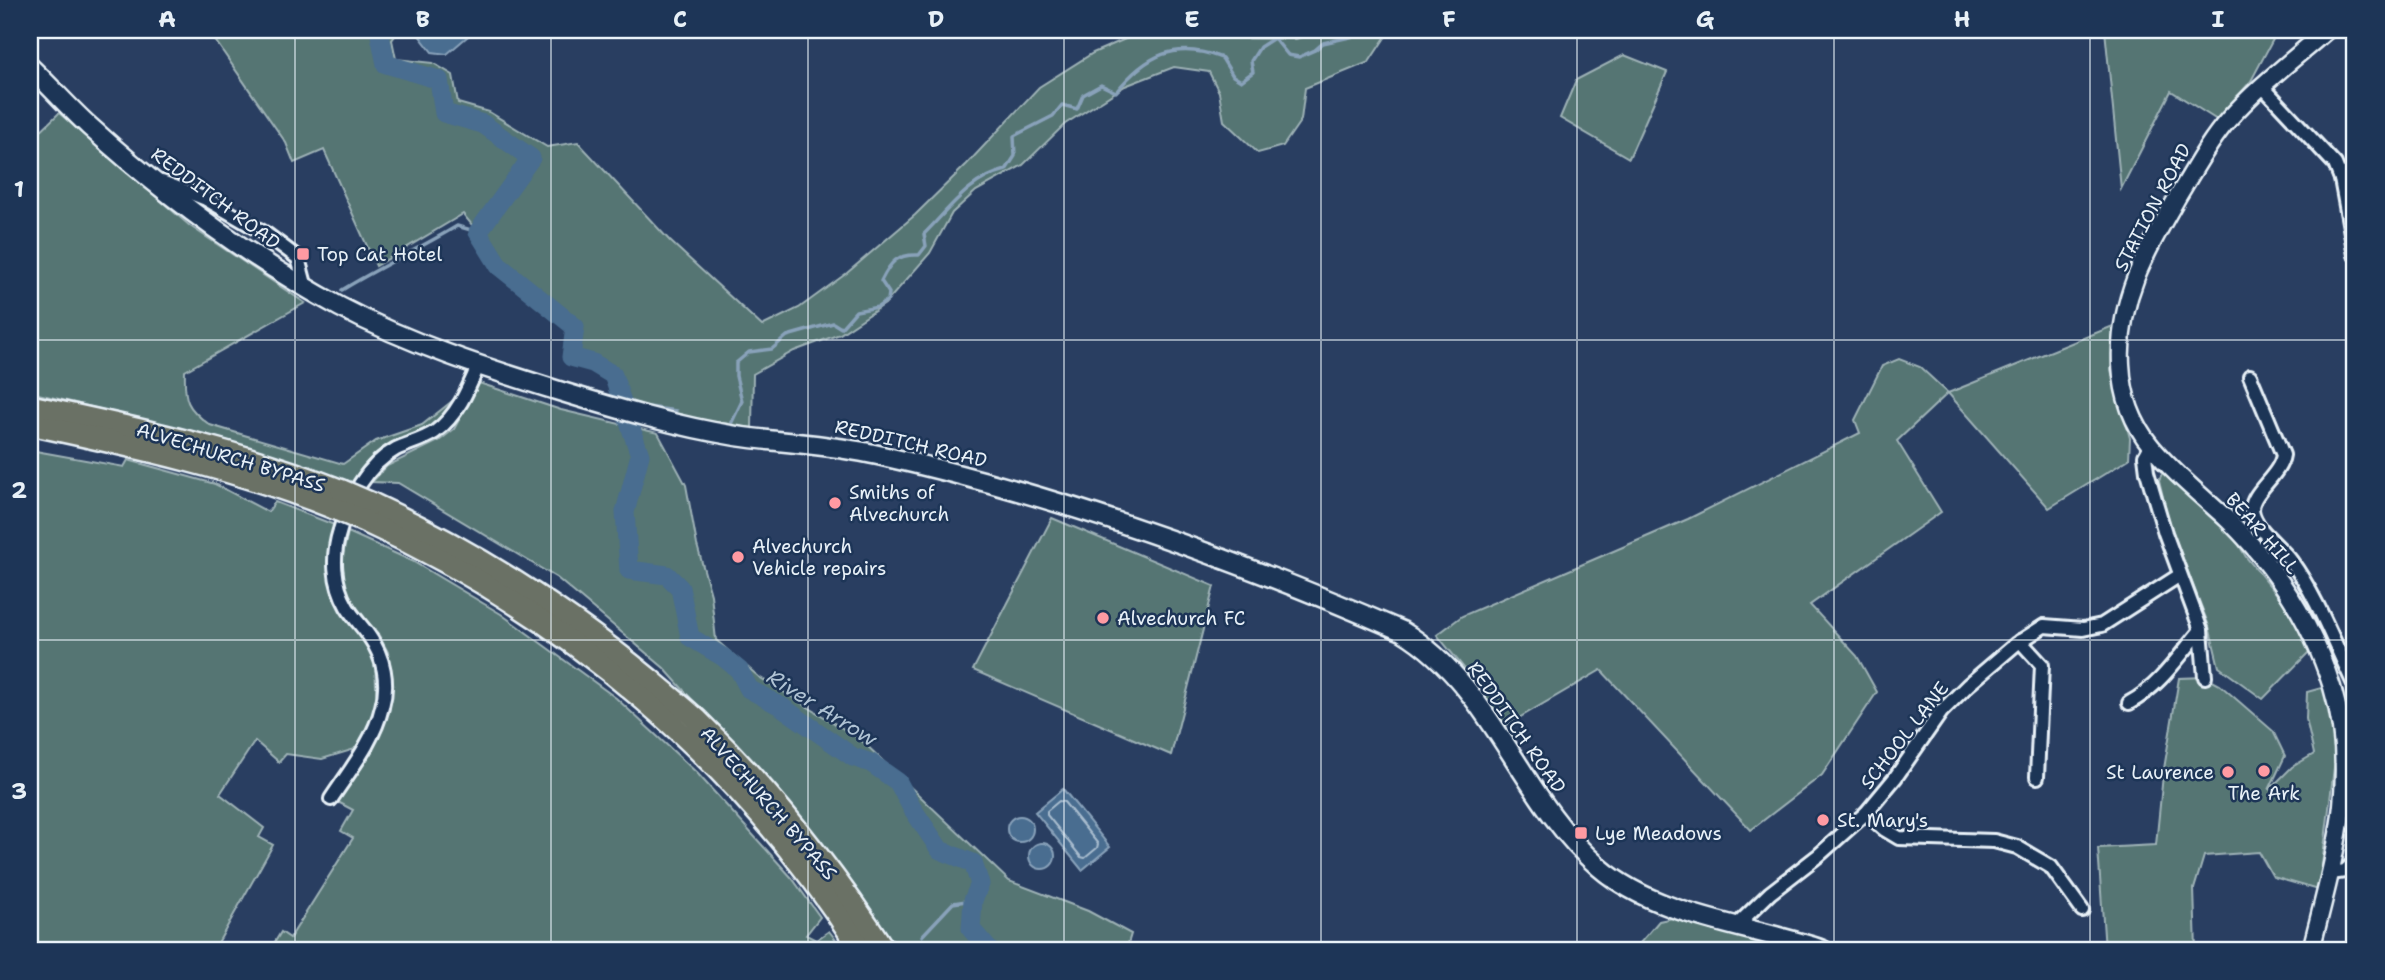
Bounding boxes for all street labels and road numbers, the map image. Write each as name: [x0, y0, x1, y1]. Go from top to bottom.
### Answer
street label: STATION ROAD: [2108, 139, 2197, 275]
street label: REDDITCH ROAD: [146, 142, 285, 255]
street label: REDDITCH ROAD: [832, 414, 989, 473]
street label: ALVECHURCH BYPASS: [134, 417, 328, 498]
street label: BEAR HILL: [2220, 487, 2305, 579]
street label: REDDITCH ROAD: [1462, 656, 1571, 798]
street label: SCHOOL LANE: [1855, 676, 1954, 794]
street label: ALVECHURCH BYPASS: [695, 721, 842, 885]

